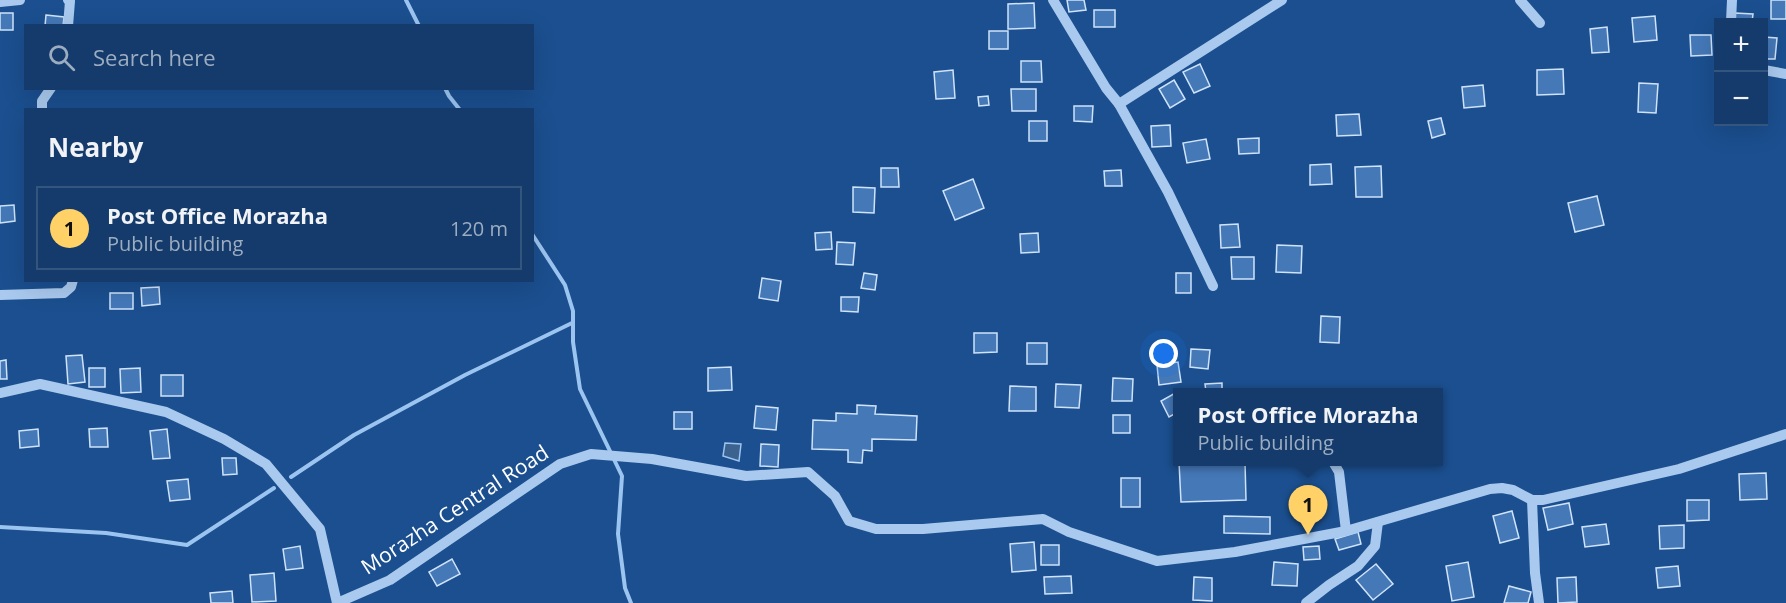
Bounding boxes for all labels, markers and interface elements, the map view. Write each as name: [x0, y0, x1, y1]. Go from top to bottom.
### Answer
map controls: [1714, 18, 1768, 126]
button: +: [1714, 18, 1768, 72]
search box: [24, 24, 534, 90]
icon: search: [45, 41, 78, 74]
text: Search here: [93, 42, 216, 72]
button: −: [1714, 72, 1768, 126]
text: Nearby: [48, 129, 143, 165]
text: Post Office Morazha: [107, 200, 328, 230]
text: 1: [64, 215, 75, 242]
text: 120 m: [450, 215, 508, 242]
text: Public building: [107, 230, 243, 257]
your location: [1149, 339, 1178, 368]
popup: [1173, 388, 1443, 466]
text: Post Office Morazha: [1197, 399, 1419, 429]
text: Public building: [1197, 429, 1334, 456]
street label: Morazha Central Road: [355, 438, 554, 580]
pin: 1: [1288, 486, 1328, 535]

